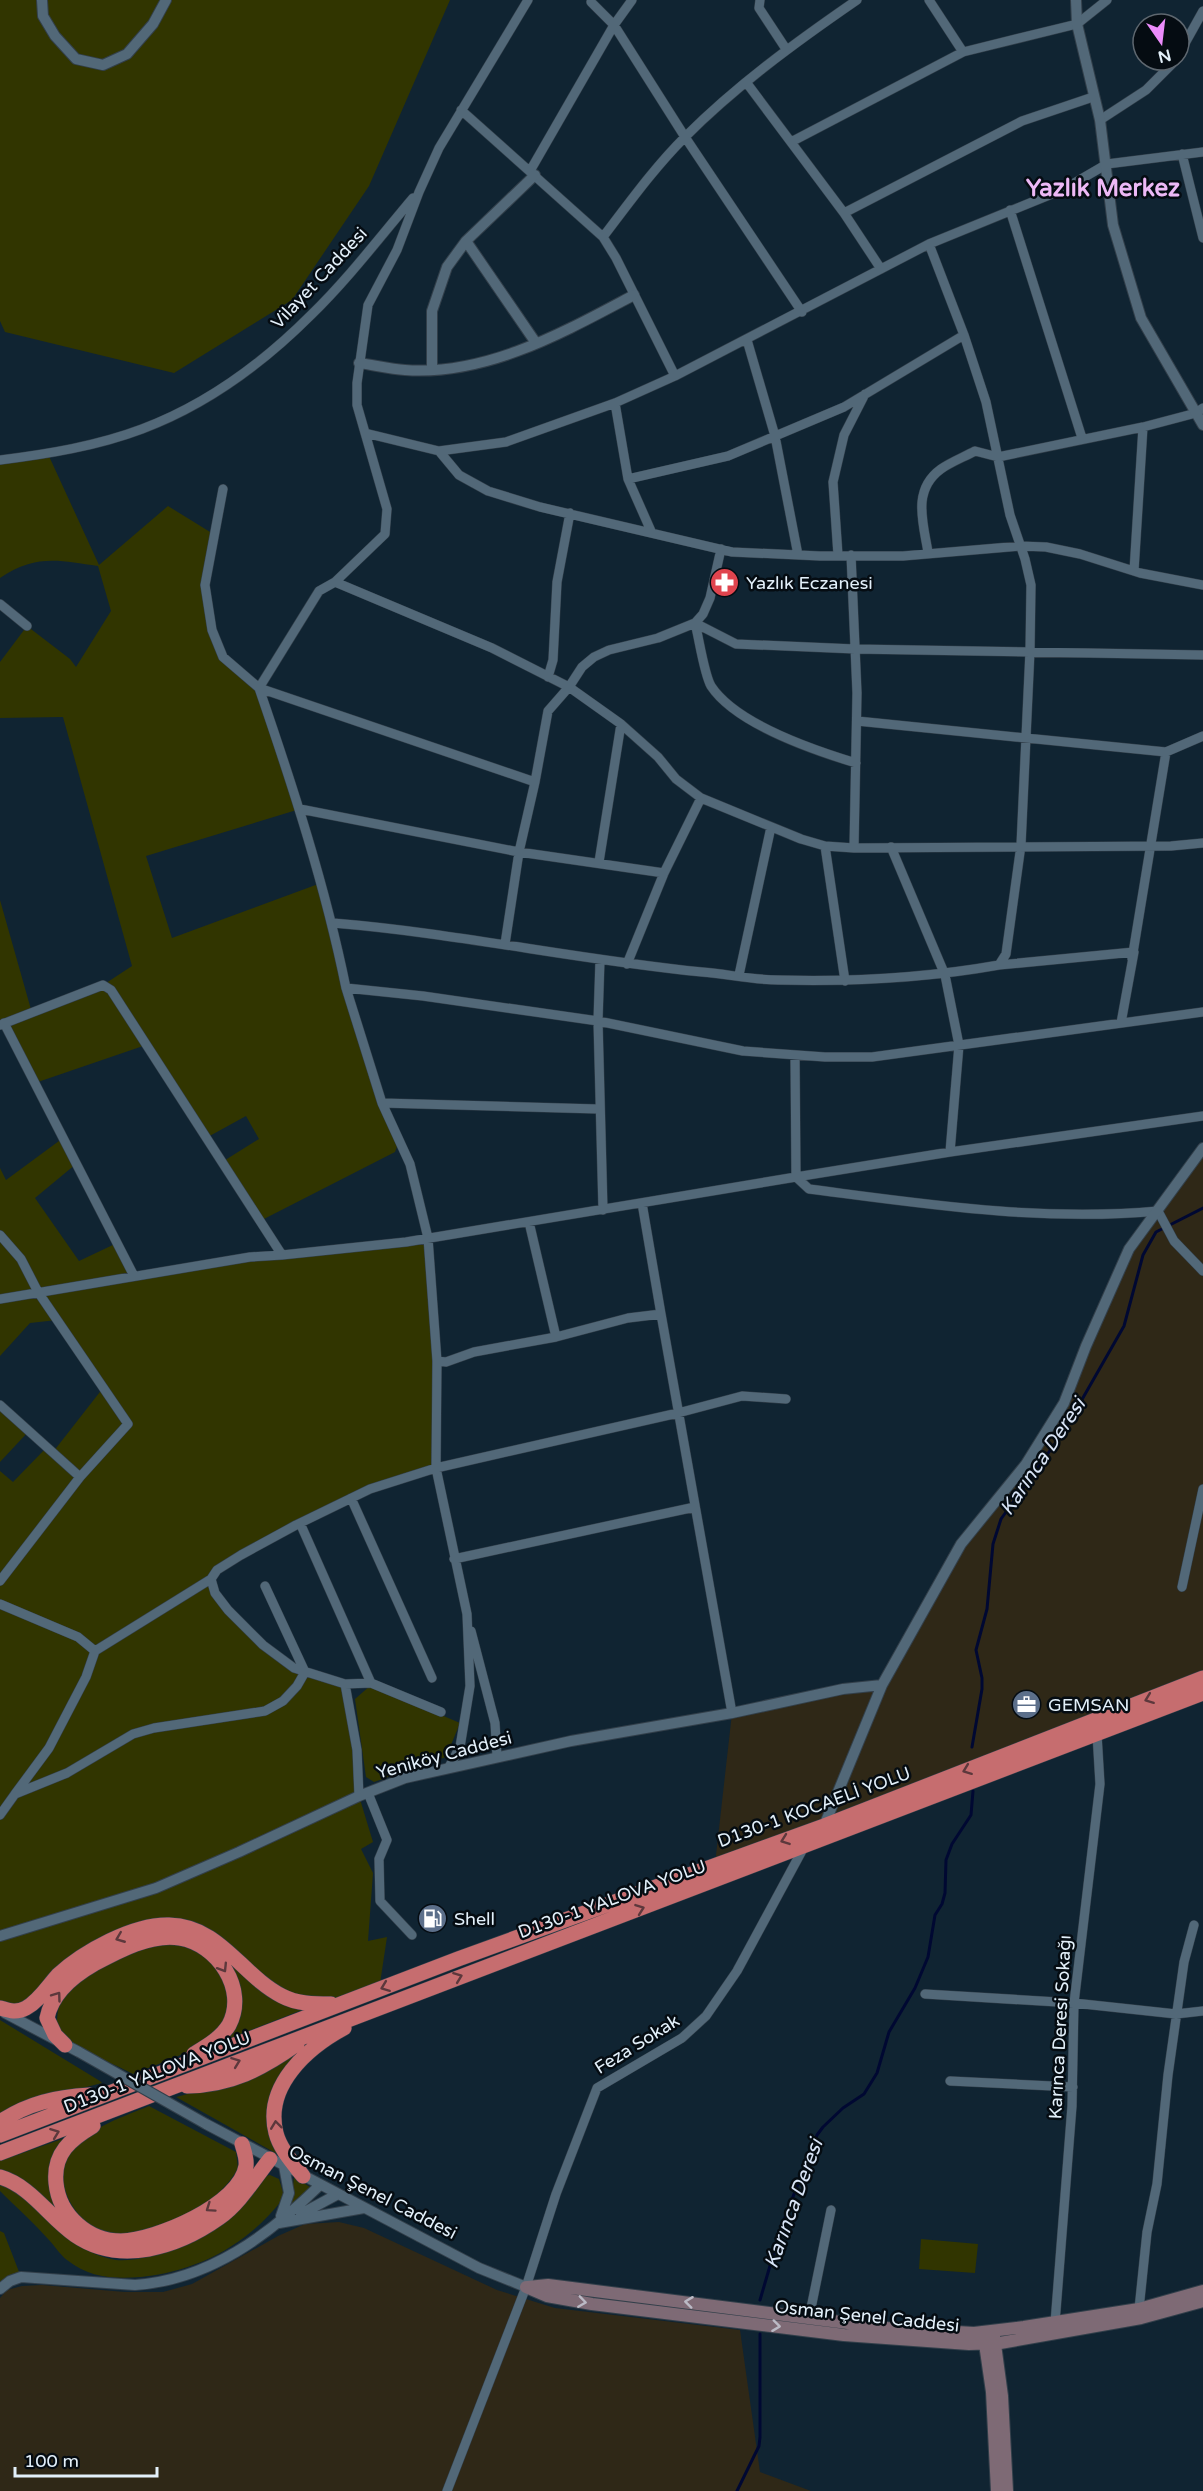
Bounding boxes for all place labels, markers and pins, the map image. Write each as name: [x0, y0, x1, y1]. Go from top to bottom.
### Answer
pharmacy icon: Yazlık Eczanesi: [709, 567, 741, 599]
place label: Yazlık Eczanesi: [746, 572, 873, 594]
office icon: GEMSAN: [1011, 1689, 1043, 1721]
place label: GEMSAN: [1048, 1694, 1129, 1716]
fuel station icon: Shell: [417, 1903, 449, 1935]
place label: Shell: [454, 1908, 495, 1930]

